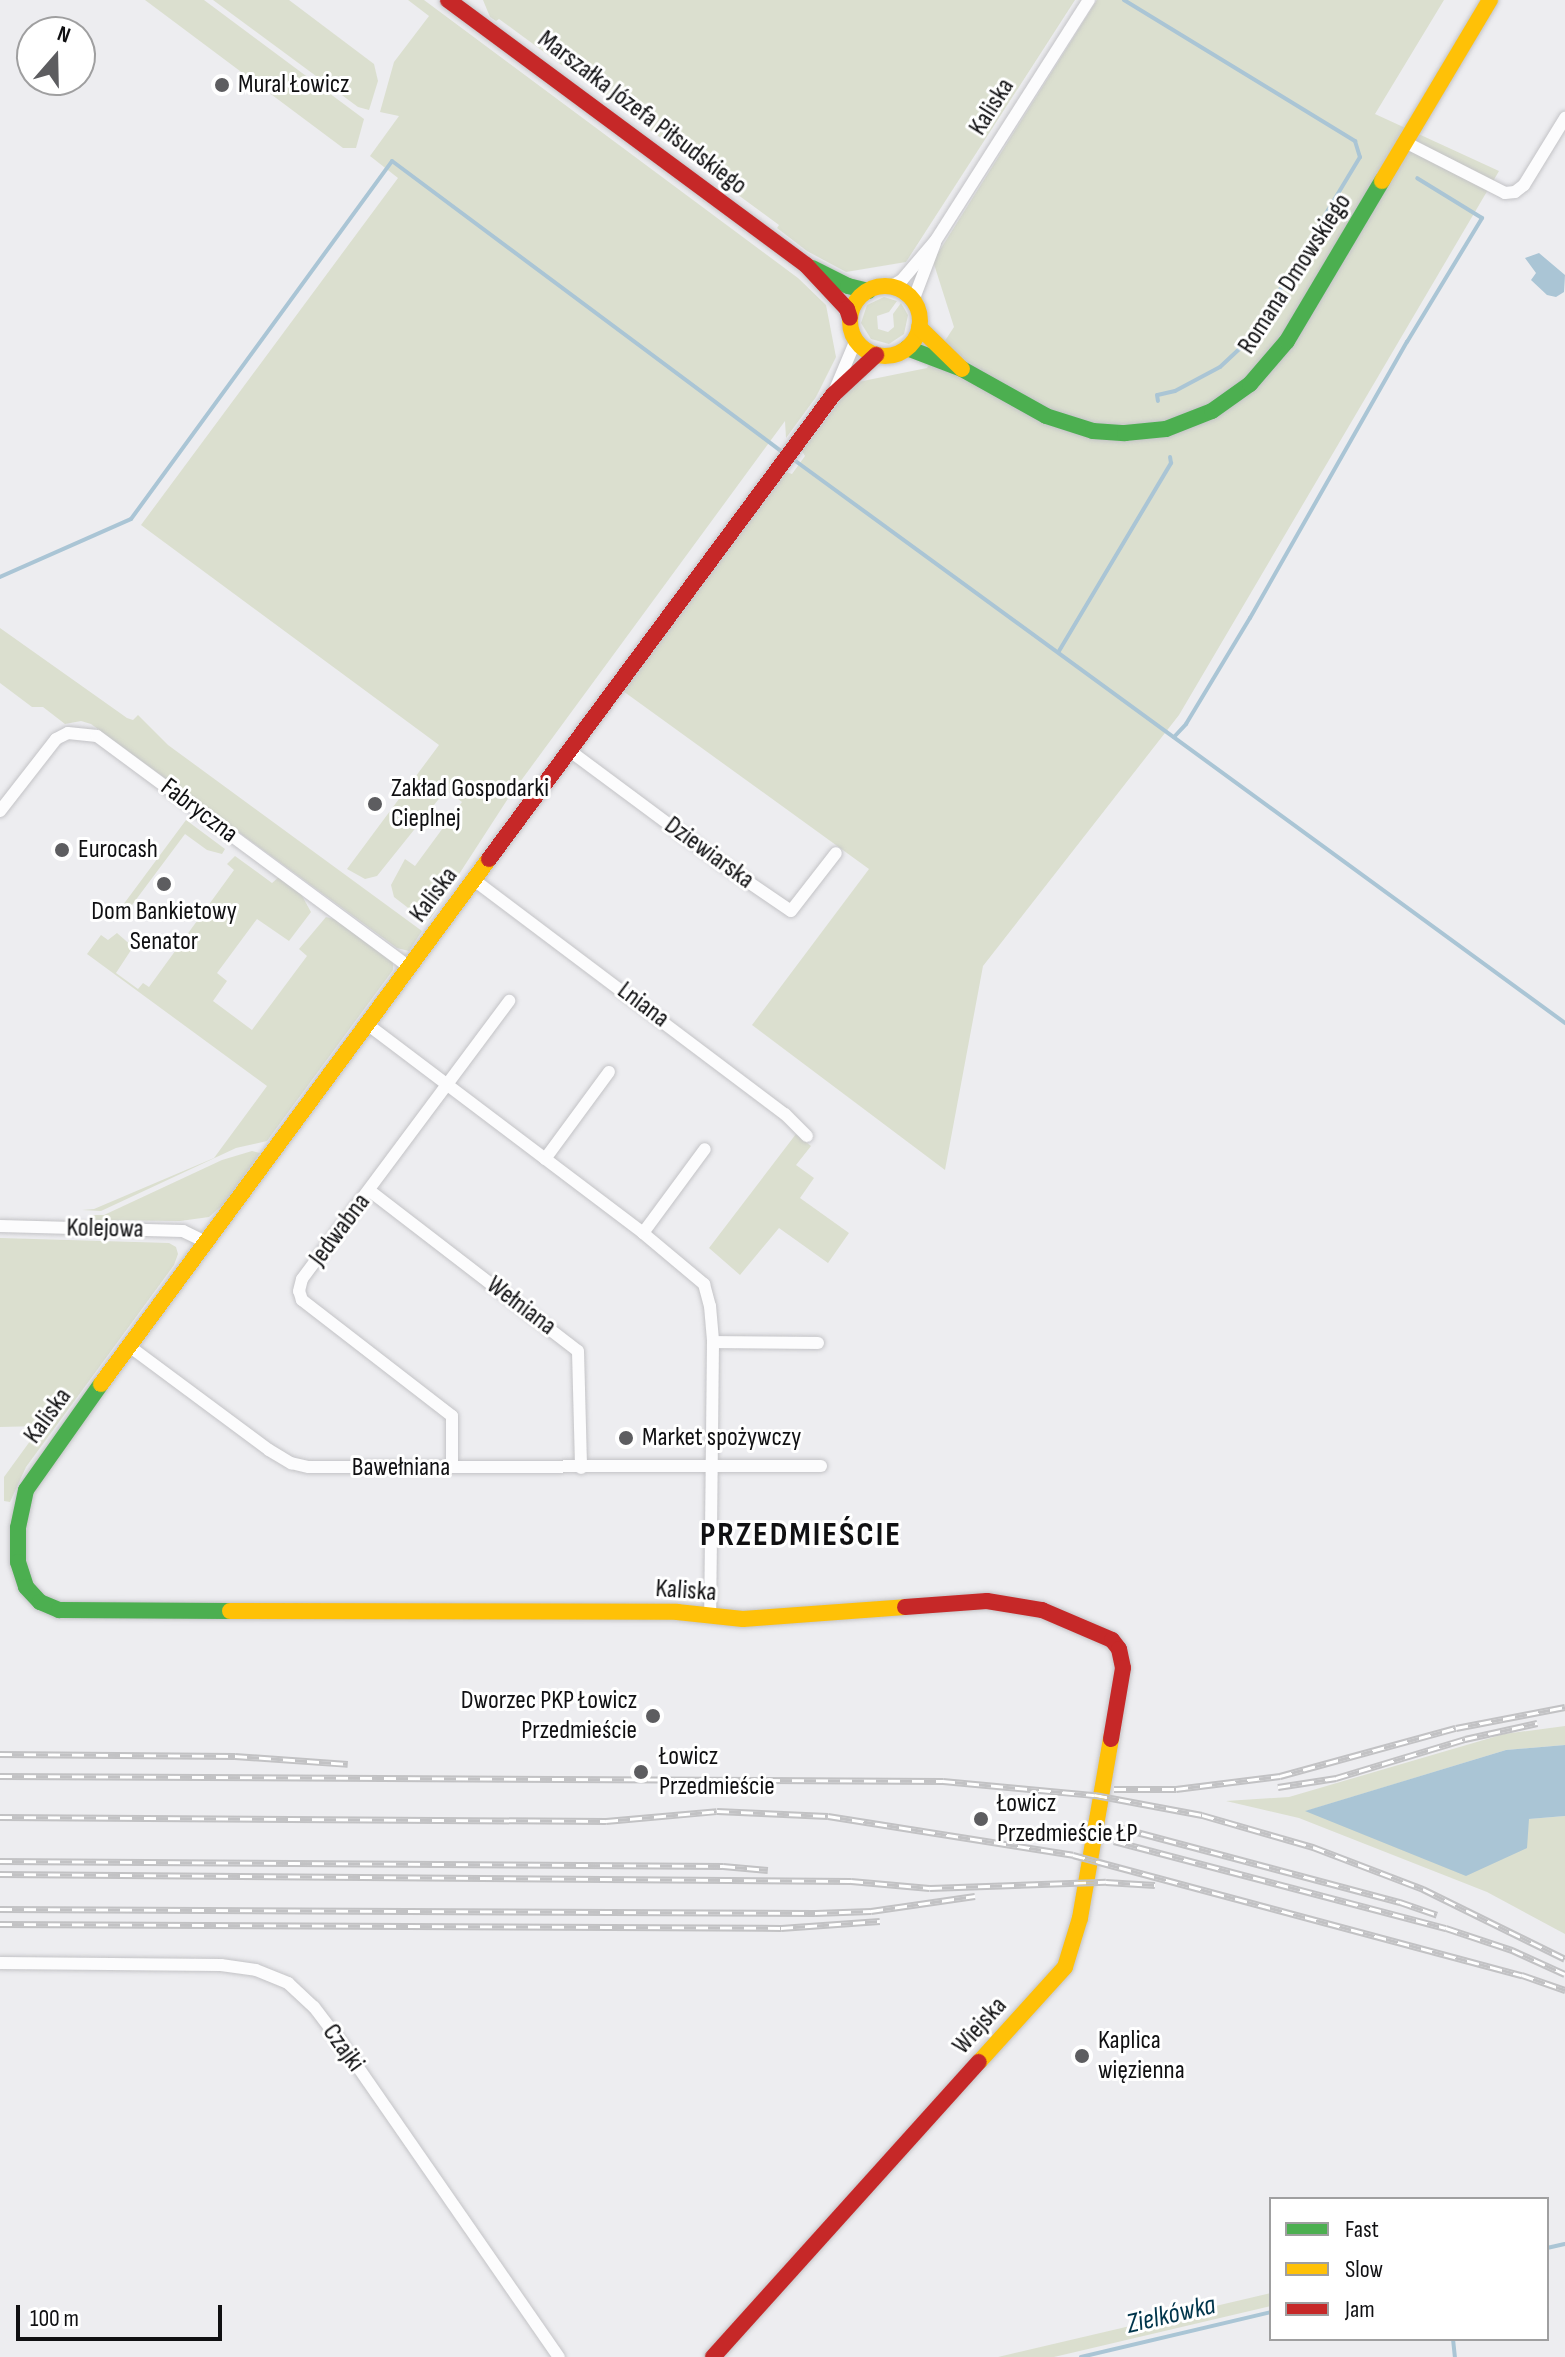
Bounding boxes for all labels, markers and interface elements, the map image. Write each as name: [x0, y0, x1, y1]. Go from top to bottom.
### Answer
north arrow: [16, 16, 96, 96]
text: N: [54, 20, 74, 50]
street label: Marszałka Józefa Piłsudskiego: [531, 24, 753, 202]
place label: Mural Łowicz: [238, 69, 349, 101]
street label: Kaliska: [963, 73, 1021, 141]
marker: Mural Łowicz: [213, 76, 231, 94]
street label: Romana Dmowskiego: [1232, 188, 1358, 360]
street label: Fabryczna: [154, 772, 244, 850]
place label: Zakład Gospodarki Cieplnej: [391, 773, 549, 834]
marker: Zakład Gospodarki Cieplnej: [366, 795, 384, 813]
street label: Dziewiarska: [658, 810, 760, 896]
place label: Eurocash: [78, 834, 158, 866]
marker: Eurocash: [53, 841, 71, 859]
street label: Kaliska: [403, 861, 465, 929]
marker: Dom Bankietowy Senator: [155, 875, 173, 893]
place label: Dom Bankietowy Senator: [91, 896, 237, 958]
street label: Lniana: [611, 975, 675, 1035]
street label: Jedwabna: [303, 1188, 377, 1272]
street label: Kolejowa: [66, 1213, 144, 1245]
street label: Wełniana: [480, 1270, 562, 1342]
street label: Kaliska: [17, 1382, 79, 1450]
place label: Market spożywczy: [642, 1422, 801, 1454]
marker: Market spożywczy: [617, 1429, 635, 1447]
street label: Bawełniana: [352, 1452, 450, 1484]
district label: PRZEDMIEŚCIE: [700, 1515, 902, 1555]
street label: Kaliska: [654, 1573, 718, 1609]
place label: Dworzec PKP Łowicz Przedmieście: [461, 1685, 637, 1746]
marker: Dworzec PKP Łowicz Przedmieście: [644, 1707, 662, 1725]
place label: Łowicz Przedmieście: [659, 1741, 775, 1802]
marker: Łowicz Przedmieście: [630, 1761, 652, 1783]
place label: Łowicz Przedmieście ŁP: [997, 1788, 1137, 1850]
marker: Łowicz Przedmieście ŁP: [972, 1810, 990, 1828]
street label: Wiejska: [946, 1991, 1014, 2061]
street label: Czajki: [315, 2018, 371, 2078]
place label: Kaplica więzienna: [1098, 2025, 1185, 2086]
marker: Kaplica więzienna: [1073, 2047, 1091, 2065]
legend: [1269, 2197, 1549, 2341]
text: Fast: [1345, 2215, 1379, 2244]
text: Slow: [1345, 2255, 1383, 2284]
water label: Zielkówka: [1123, 2288, 1219, 2342]
scale bar: [20, 2289, 226, 2339]
text: Jam: [1345, 2295, 1375, 2324]
text: 100 m: [30, 2304, 79, 2333]

